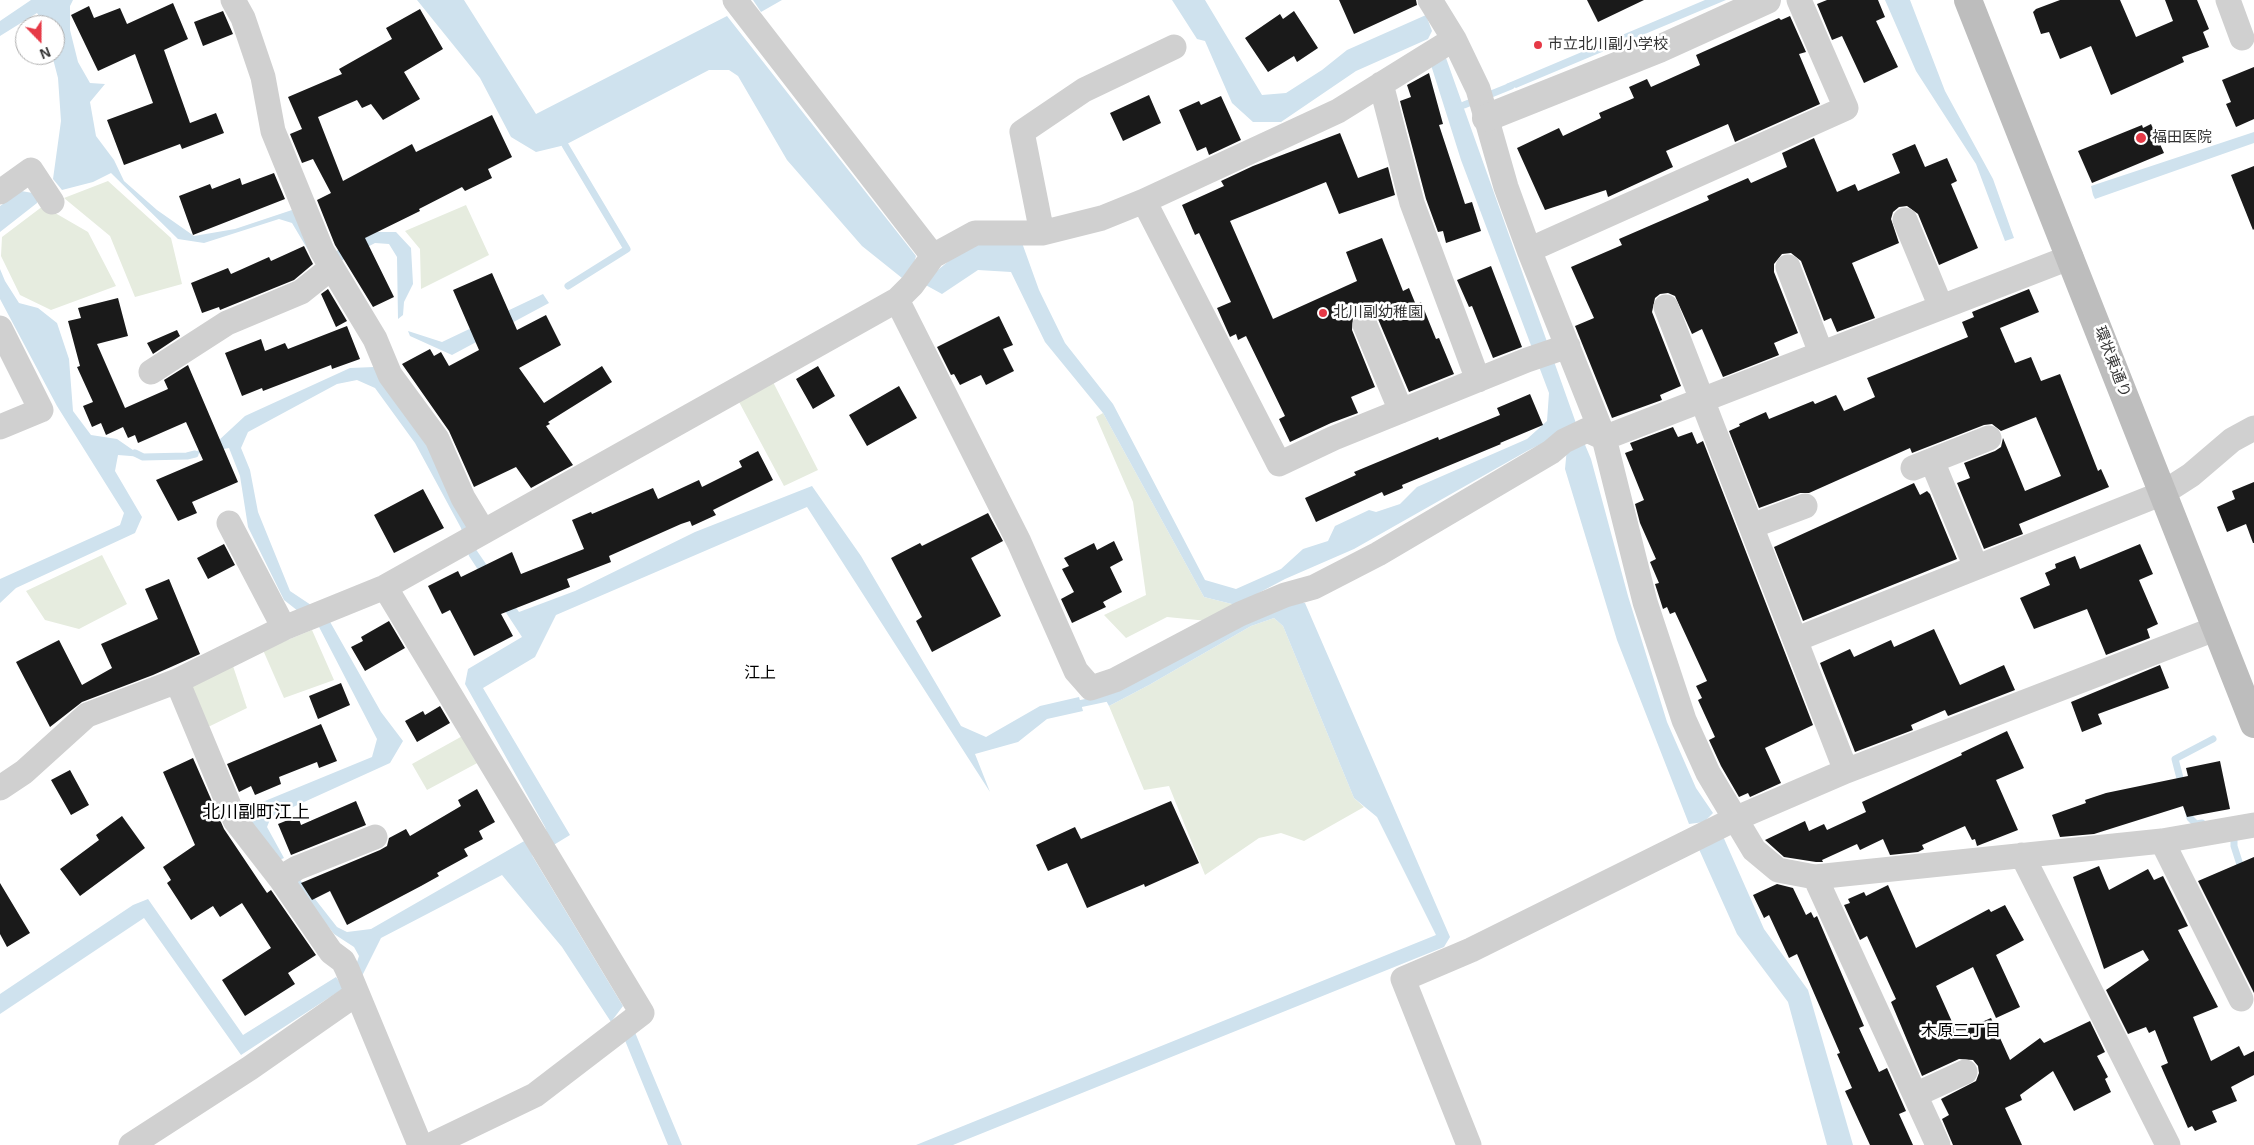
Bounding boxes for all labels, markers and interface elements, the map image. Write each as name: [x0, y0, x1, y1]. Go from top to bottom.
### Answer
north arrow: [15, 15, 65, 65]
place label: 市立北川副小学校: [1548, 36, 1668, 54]
marker: 市立北川副小学校: [1532, 39, 1544, 51]
text: N: [38, 44, 53, 62]
place label: 福田医院: [2152, 129, 2212, 147]
marker: 福田医院: [2134, 131, 2148, 145]
place label: 北川副幼稚園: [1333, 304, 1423, 322]
marker: 北川副幼稚園: [1317, 307, 1329, 319]
street label: 環状東通り: [2090, 324, 2134, 400]
district label: 江上: [744, 664, 776, 684]
district label: 北川副町江上: [202, 802, 310, 824]
district label: 木原三丁目: [1921, 1022, 2001, 1042]

